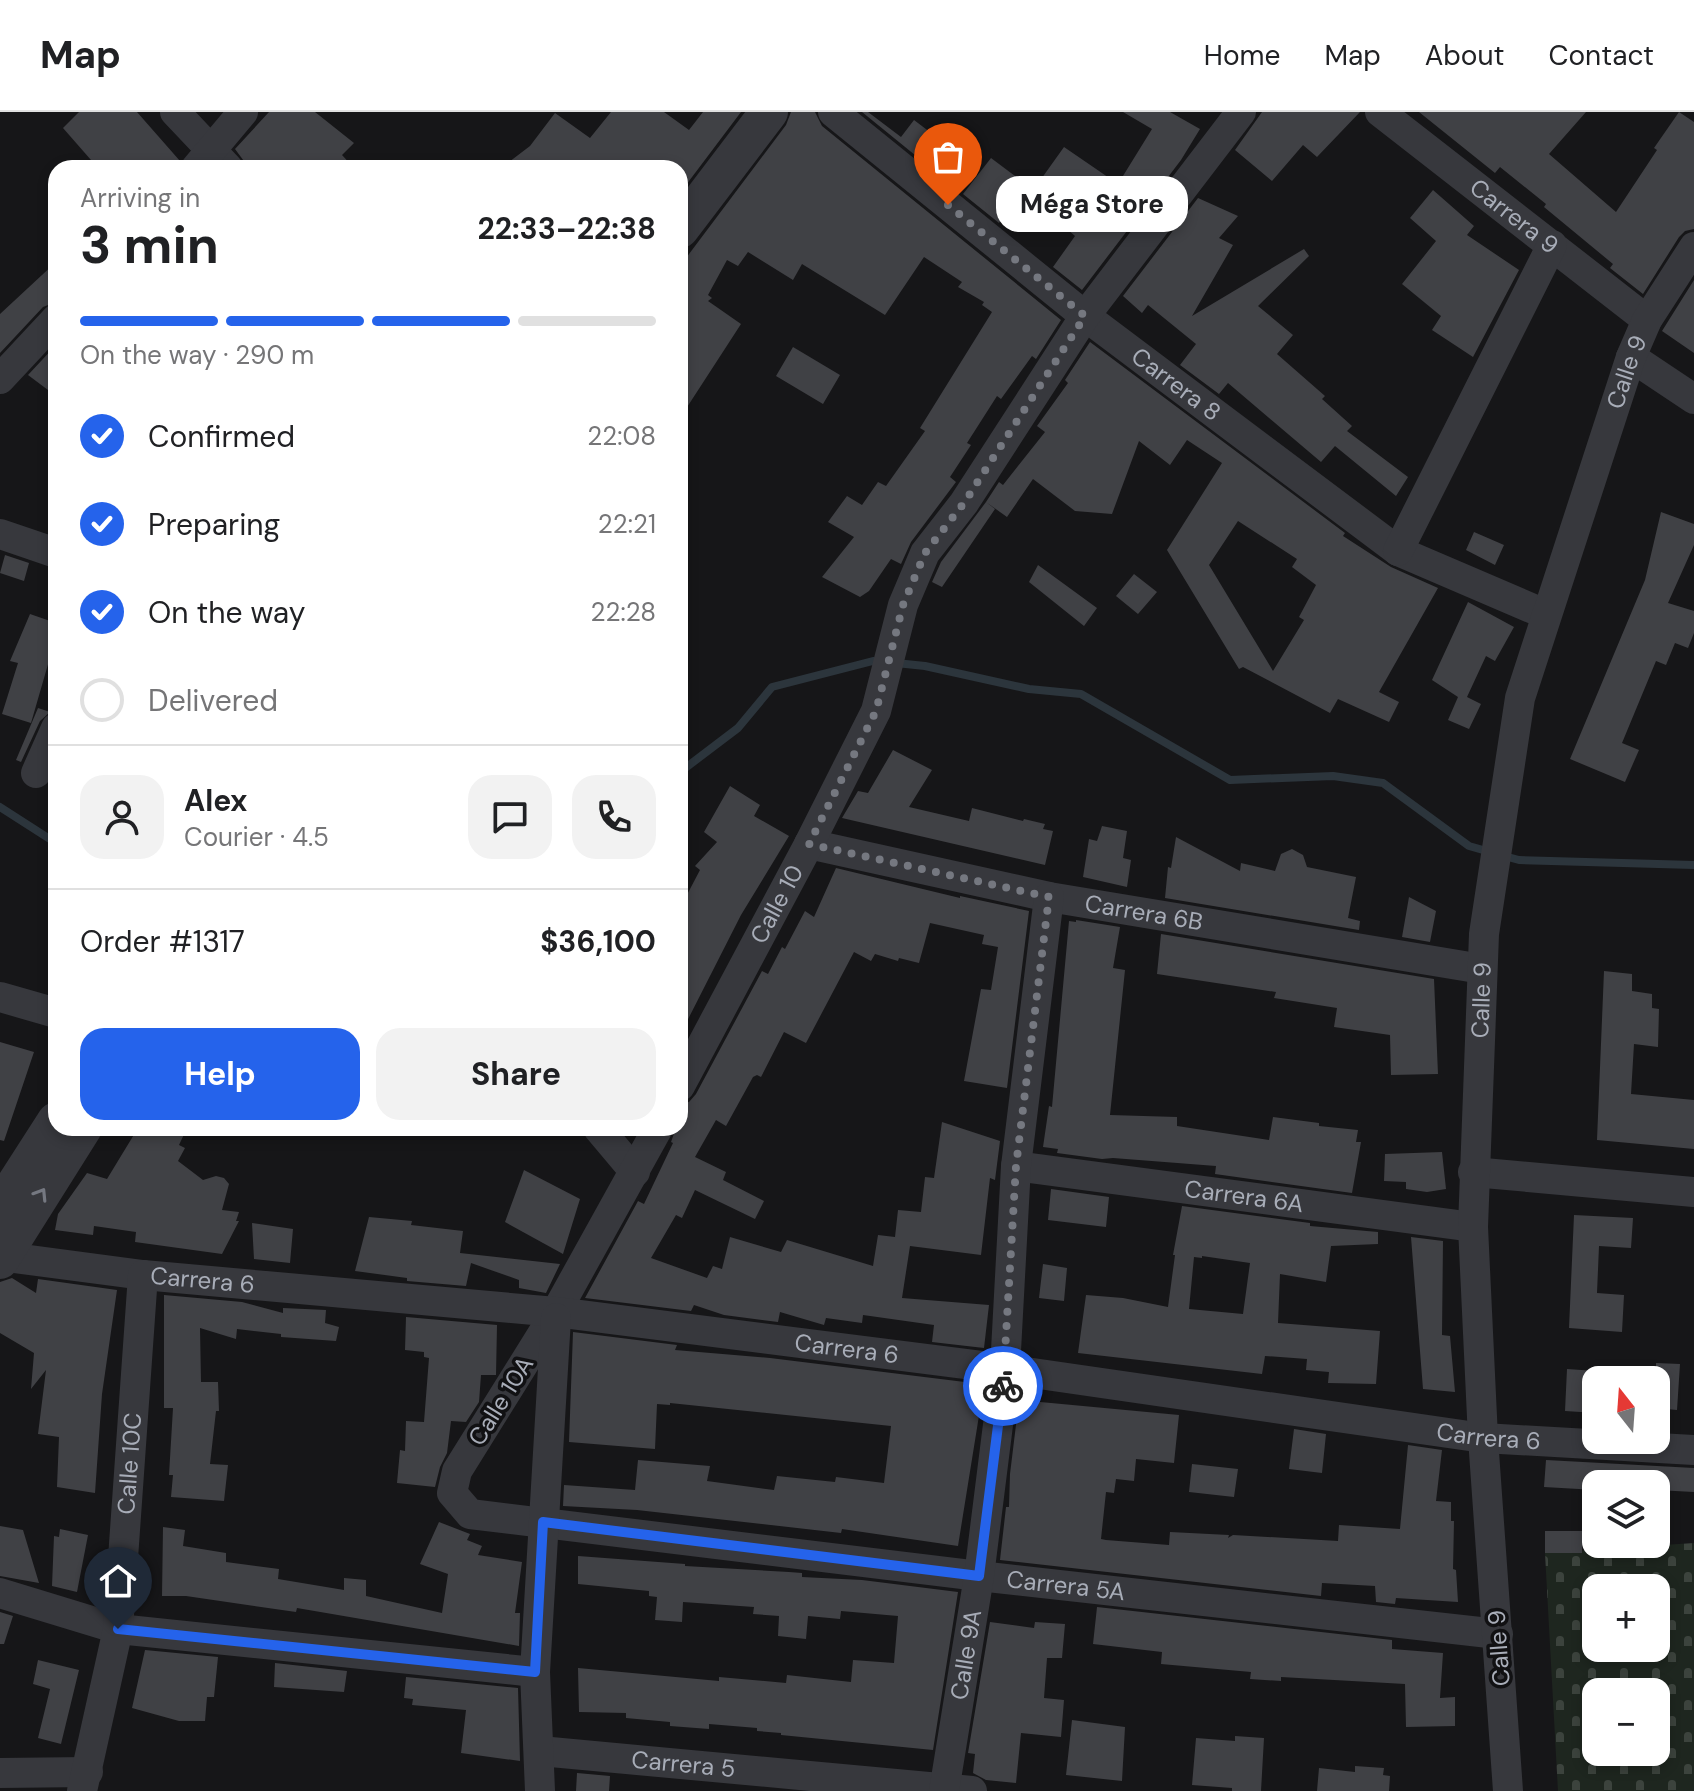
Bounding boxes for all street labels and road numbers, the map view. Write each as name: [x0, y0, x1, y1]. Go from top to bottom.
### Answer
street label: Carrera 9: [1464, 172, 1565, 260]
street label: Calle 9: [1599, 330, 1654, 413]
street label: Carrera 8: [1125, 340, 1227, 428]
street label: Calle 10: [743, 859, 810, 949]
street label: Carrera 6B: [1083, 887, 1205, 937]
street label: Calle 9: [1464, 962, 1498, 1039]
street label: Carrera 6A: [1183, 1173, 1305, 1219]
street label: Carrera 6: [149, 1260, 256, 1300]
street label: Carrera 6: [793, 1326, 901, 1370]
street label: Calle 10A: [461, 1350, 540, 1451]
street label: Calle 10C: [110, 1411, 148, 1515]
street label: Carrera 6: [1435, 1415, 1542, 1456]
street label: Carrera 5A: [1005, 1563, 1127, 1607]
street label: Calle 9A: [943, 1607, 988, 1702]
street label: Calle 9: [1480, 1609, 1517, 1687]
street label: Carrera 5: [630, 1744, 737, 1784]

